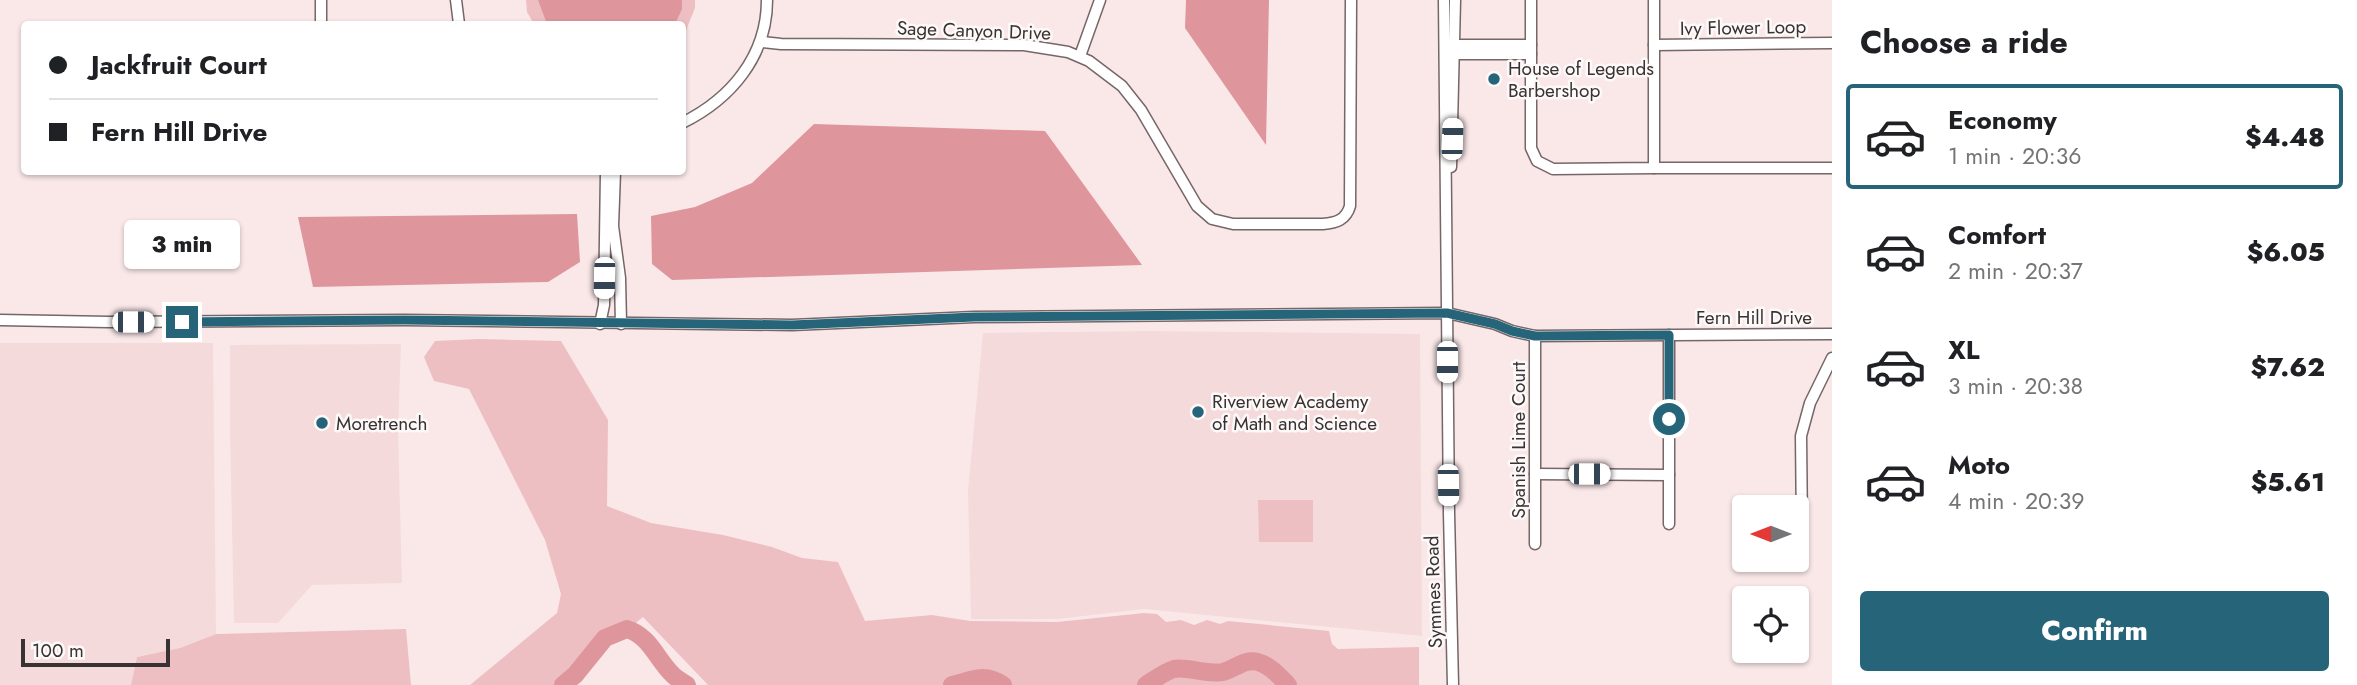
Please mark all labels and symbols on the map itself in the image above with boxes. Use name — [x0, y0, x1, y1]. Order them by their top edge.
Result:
street label: Ivy Flower Loop — [1680, 13, 1807, 42]
street label: Sage Canyon Drive — [896, 14, 1052, 47]
place label: House of Legends Barbershop — [1508, 55, 1654, 104]
marker: House of Legends Barbershop — [1486, 71, 1502, 87]
car — [1441, 118, 1464, 160]
callout: 3 min — [124, 220, 240, 270]
car — [594, 257, 615, 299]
street label: Fern Hill Drive — [1696, 304, 1812, 331]
route end — [166, 306, 198, 338]
car — [113, 312, 155, 333]
car — [1437, 341, 1458, 383]
street label: Spanish Lime Court — [1505, 361, 1532, 518]
place label: Riverview Academy of Math and Science — [1212, 388, 1377, 437]
route start — [1653, 403, 1685, 435]
marker: Riverview Academy of Math and Science — [1190, 404, 1206, 420]
place label: Moretrench — [336, 410, 427, 437]
marker: Moretrench — [314, 415, 330, 431]
car — [1438, 464, 1459, 506]
car — [1569, 464, 1611, 485]
north arrow — [1732, 495, 1810, 572]
street label: Symmes Road — [1418, 535, 1449, 649]
scale bar — [21, 636, 170, 668]

